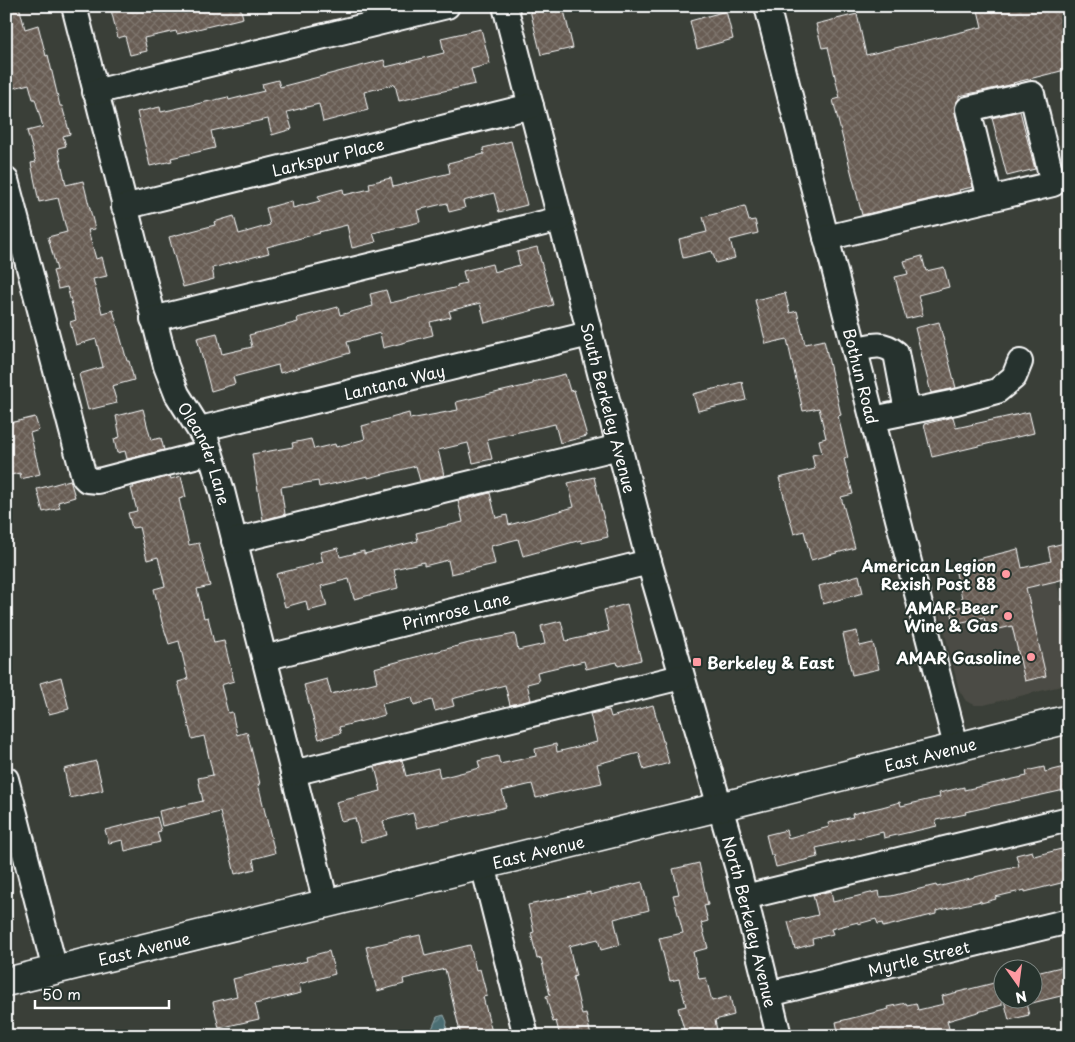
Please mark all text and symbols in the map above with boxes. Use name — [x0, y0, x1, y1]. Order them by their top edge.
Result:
street label: Larkspur Place — [269, 131, 386, 182]
street label: South Berkeley Avenue — [575, 320, 643, 496]
street label: Bothun Road — [838, 326, 885, 427]
street label: Lantana Way — [341, 358, 447, 405]
street label: Oleander Lane — [173, 397, 237, 508]
place label: American Legion Rexish Post 88 — [860, 553, 996, 595]
marker: American Legion Rexish Post 88 — [1000, 568, 1012, 580]
street label: Primrose Lane — [399, 585, 513, 635]
place label: AMAR Beer Wine & Gas — [904, 595, 999, 637]
marker: AMAR Beer Wine & Gas — [1002, 610, 1014, 622]
place label: AMAR Gasoline — [895, 645, 1021, 669]
place label: Berkeley & East — [707, 650, 835, 674]
marker: AMAR Gasoline — [1025, 651, 1037, 663]
marker: Berkeley & East — [691, 656, 703, 668]
street label: East Avenue — [882, 731, 979, 777]
street label: East Avenue — [490, 828, 587, 874]
street label: North Berkeley Avenue — [717, 833, 784, 1010]
street label: East Avenue — [95, 925, 193, 971]
street label: Myrtle Street — [865, 934, 972, 982]
north arrow — [992, 960, 1042, 1010]
scale bar — [35, 977, 169, 1009]
text: 50 m — [42, 982, 81, 1005]
text: N — [1013, 986, 1029, 1009]

